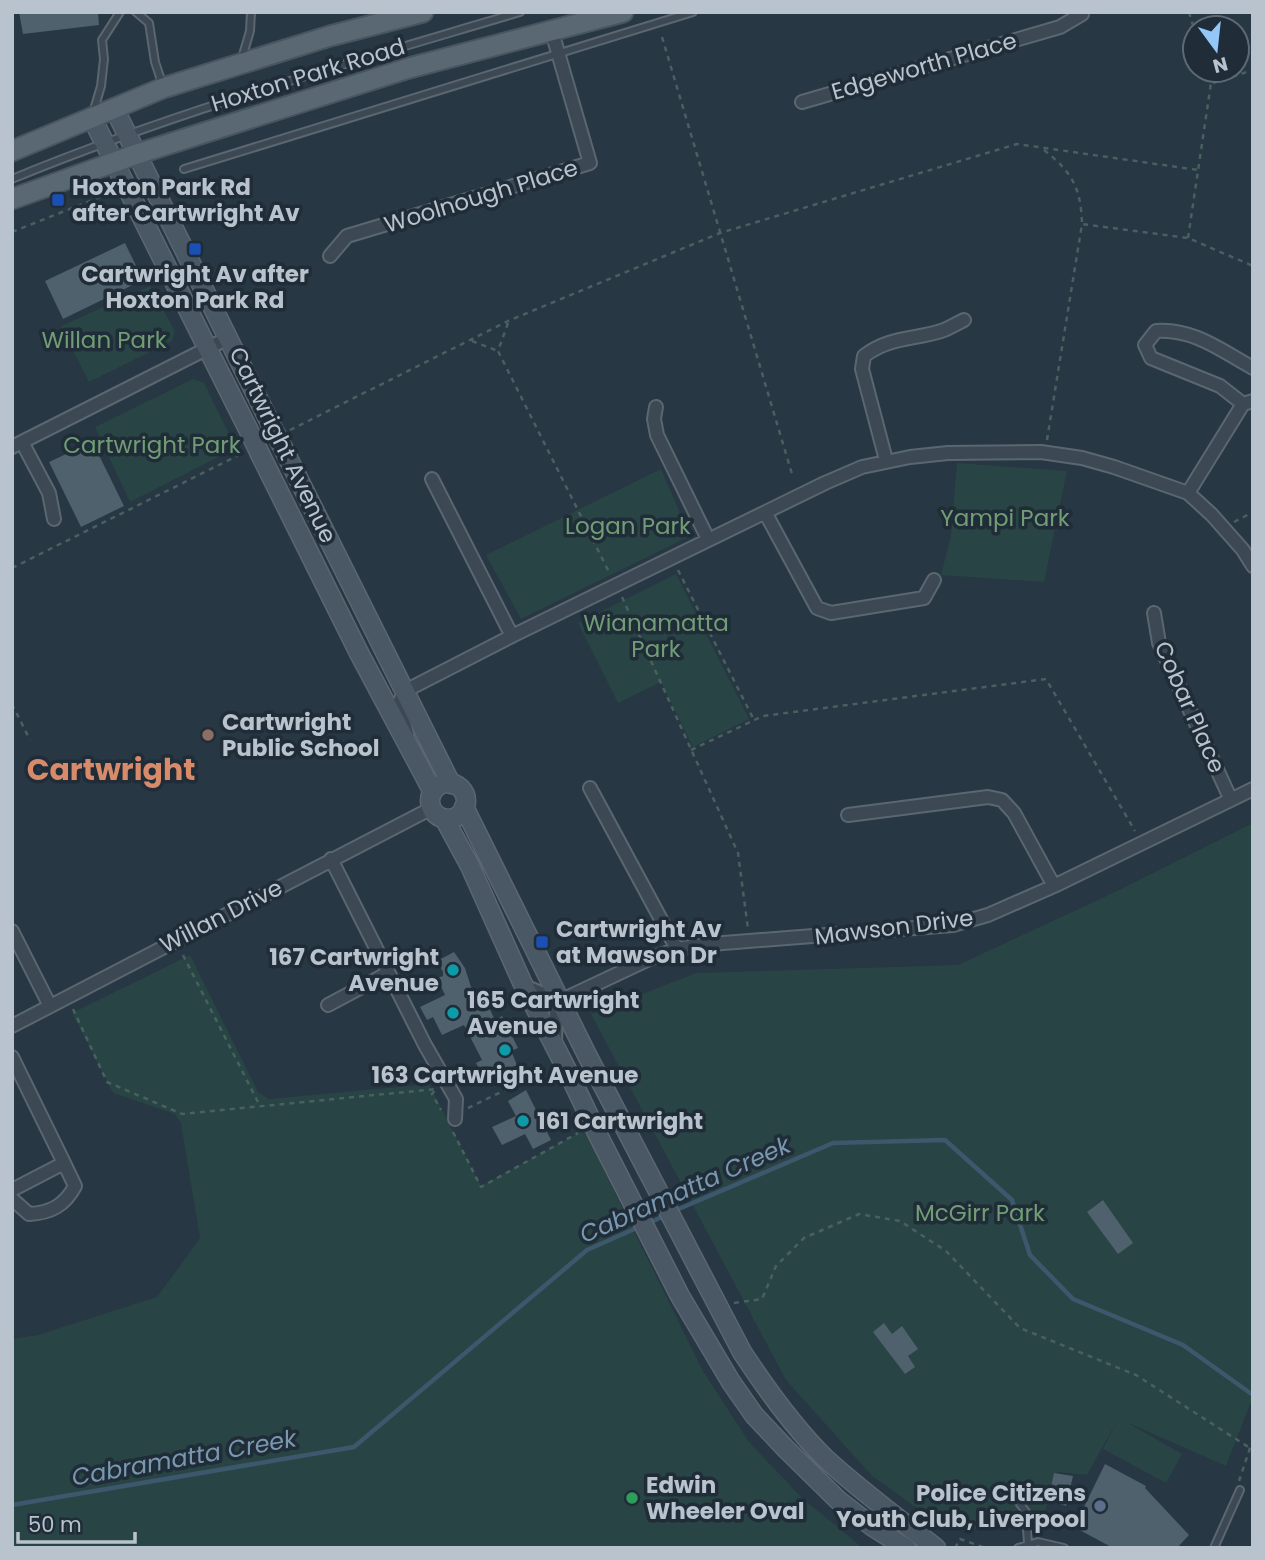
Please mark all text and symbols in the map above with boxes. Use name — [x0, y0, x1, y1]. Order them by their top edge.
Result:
north arrow — [1181, 14, 1251, 84]
street label: Edgeworth Place — [828, 24, 1020, 108]
street label: Hoxton Park Road — [207, 30, 409, 120]
text: N — [1210, 50, 1231, 80]
street label: Woolnough Place — [380, 151, 582, 241]
place label: Hoxton Park Rd after Cartwright Av — [72, 171, 300, 229]
marker: Hoxton Park Rd after Cartwright Av — [50, 192, 66, 208]
marker: Cartwright Av after Hoxton Park Rd — [187, 241, 203, 257]
place label: Cartwright Av after Hoxton Park Rd — [81, 258, 309, 316]
park label: Willan Park — [41, 324, 167, 356]
street label: Cartwright Avenue — [222, 342, 344, 548]
park label: Cartwright Park — [63, 429, 241, 461]
park label: Yampi Park — [940, 502, 1070, 534]
park label: Logan Park — [565, 510, 691, 542]
park label: Wianamatta Park — [583, 607, 729, 665]
street label: Cobar Place — [1147, 636, 1233, 778]
place label: Cartwright Public School — [222, 706, 379, 764]
marker: Cartwright Public School — [200, 727, 216, 743]
district label: Cartwright — [27, 748, 195, 791]
street label: Willan Drive — [154, 871, 288, 961]
street label: Mawson Drive — [813, 901, 975, 953]
place label: Cartwright Av at Mawson Dr — [556, 913, 722, 971]
marker: Cartwright Av at Mawson Dr — [534, 934, 550, 950]
place label: 167 Cartwright Avenue — [269, 941, 439, 999]
marker: 167 Cartwright Avenue — [445, 962, 461, 978]
place label: 165 Cartwright Avenue — [467, 984, 639, 1042]
marker: 165 Cartwright Avenue — [445, 1005, 461, 1021]
marker: 163 Cartwright Avenue — [497, 1042, 513, 1058]
place label: 163 Cartwright Avenue — [372, 1059, 638, 1091]
place label: 161 Cartwright — [537, 1105, 703, 1137]
marker: 161 Cartwright — [515, 1113, 531, 1129]
water label: Cabramatta Creek — [574, 1128, 797, 1251]
park label: McGirr Park — [915, 1197, 1045, 1229]
water label: Cabramatta Creek — [69, 1421, 300, 1494]
place label: Edwin Wheeler Oval — [646, 1469, 805, 1527]
place label: Police Citizens Youth Club, Liverpool — [836, 1477, 1086, 1535]
marker: Edwin Wheeler Oval — [624, 1490, 640, 1506]
marker: Police Citizens Youth Club, Liverpool — [1092, 1498, 1108, 1514]
scale bar — [18, 1500, 135, 1544]
text: 50 m — [28, 1510, 82, 1539]

